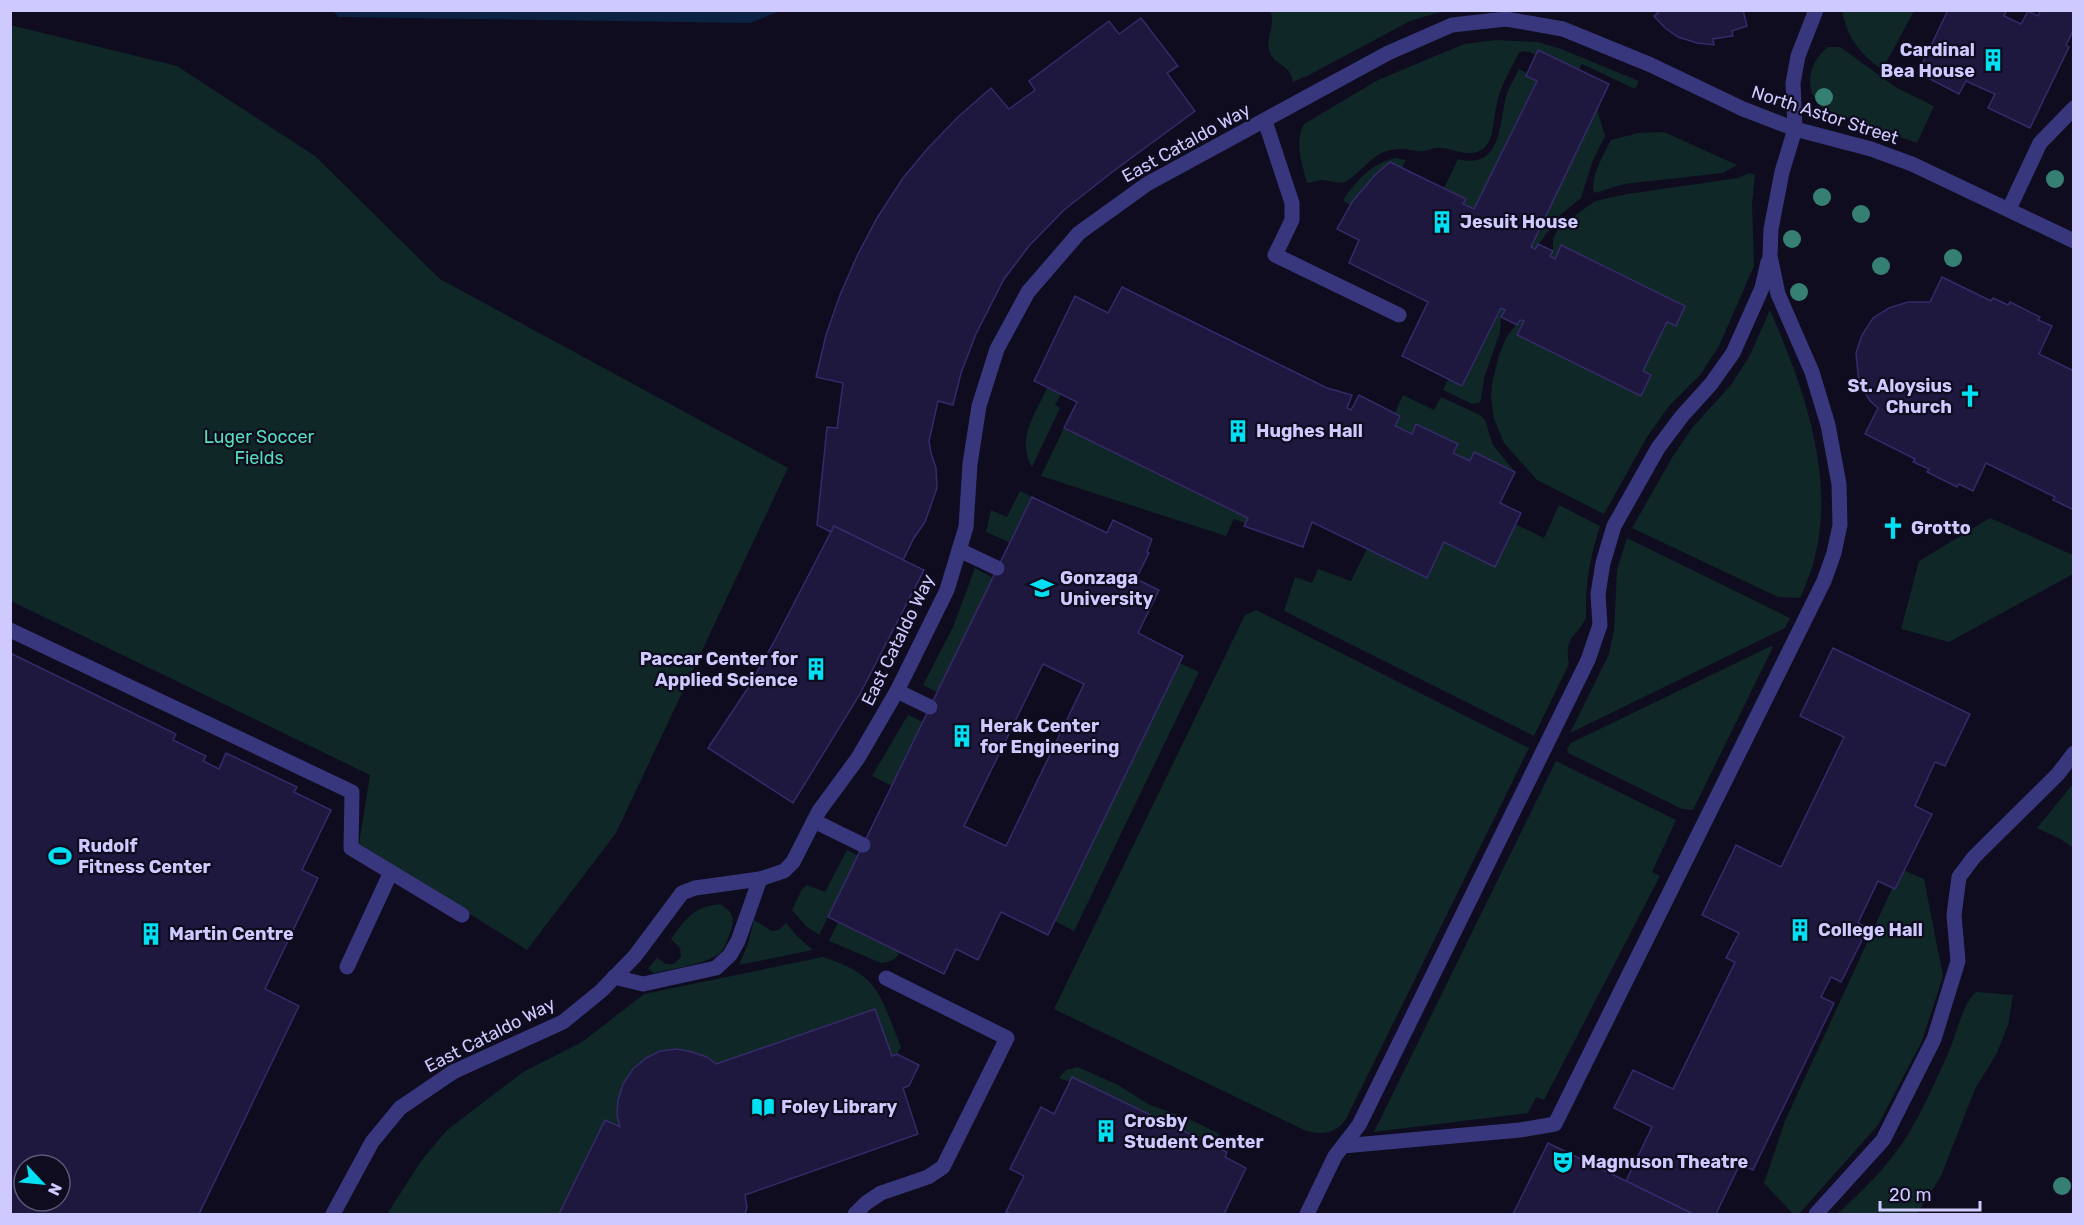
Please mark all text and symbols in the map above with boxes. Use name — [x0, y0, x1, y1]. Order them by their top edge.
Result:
place label: Cardinal Bea House — [1881, 39, 1975, 82]
building icon: Cardinal Bea House — [1980, 47, 2006, 73]
street label: North Astor Street — [1749, 81, 1901, 149]
street label: East Cataldo Way — [1118, 99, 1254, 187]
building icon: Jesuit House — [1429, 209, 1455, 235]
place label: Jesuit House — [1460, 211, 1579, 233]
place label: St. Aloysius Church — [1848, 375, 1952, 418]
church icon: St. Aloysius Church — [1957, 383, 1983, 409]
building icon: Hughes Hall — [1225, 418, 1251, 444]
place label: Hughes Hall — [1256, 420, 1363, 442]
park label: Luger Soccer Fields — [204, 426, 314, 469]
church icon: Grotto — [1880, 515, 1906, 541]
place label: Grotto — [1911, 517, 1971, 539]
place label: Gonzaga University — [1060, 567, 1153, 610]
street label: East Cataldo Way — [857, 571, 939, 709]
school or university icon: Gonzaga University — [1029, 575, 1055, 601]
place label: Paccar Center for Applied Science — [640, 648, 798, 691]
building icon: Paccar Center for Applied Science — [803, 656, 829, 682]
place label: Herak Center for Engineering — [980, 715, 1119, 758]
building icon: Herak Center for Engineering — [949, 723, 975, 749]
place label: Rudolf Fitness Center — [78, 835, 211, 878]
sports icon: Rudolf Fitness Center — [47, 843, 73, 869]
building icon: College Hall — [1787, 917, 1813, 943]
place label: College Hall — [1818, 919, 1923, 941]
building icon: Martin Centre — [138, 921, 164, 947]
place label: Martin Centre — [169, 923, 294, 945]
street label: East Cataldo Way — [421, 993, 559, 1077]
library icon: Foley Library — [750, 1094, 776, 1120]
place label: Foley Library — [781, 1096, 898, 1118]
place label: Crosby Student Center — [1124, 1110, 1264, 1153]
building icon: Crosby Student Center — [1093, 1118, 1119, 1144]
theatre icon: Magnuson Theatre — [1550, 1149, 1576, 1175]
place label: Magnuson Theatre — [1581, 1151, 1748, 1173]
north arrow — [12, 1153, 72, 1213]
scale bar — [1880, 1174, 1980, 1212]
text: N — [44, 1180, 66, 1199]
text: 20 m — [1889, 1184, 1931, 1206]

